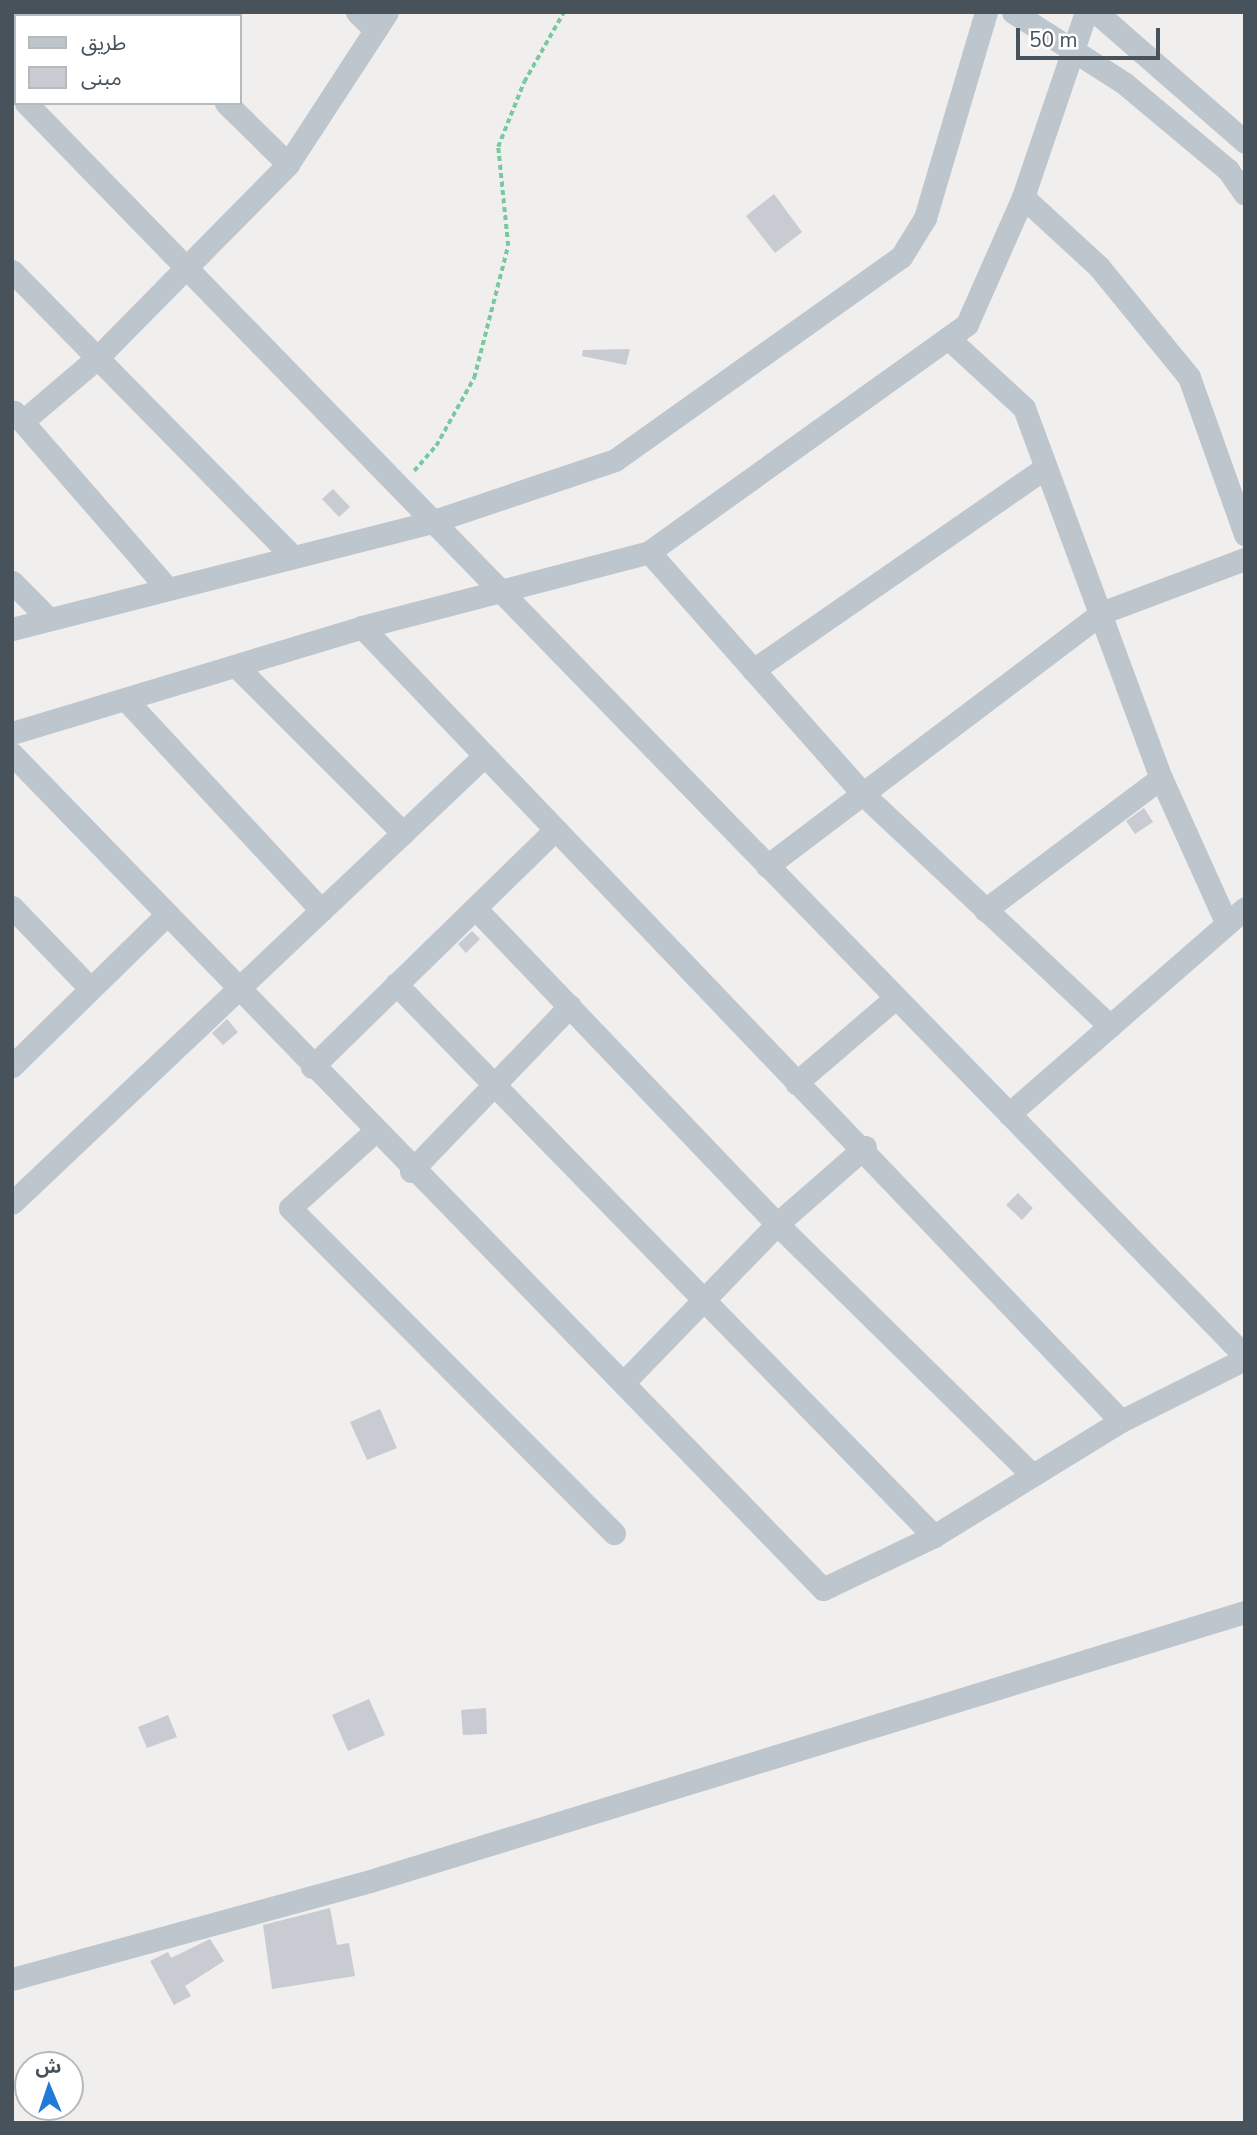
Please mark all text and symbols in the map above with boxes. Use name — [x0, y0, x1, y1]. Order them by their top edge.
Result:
legend — [14, 14, 242, 105]
scale bar — [1019, 14, 1162, 58]
text: 50 m — [1029, 26, 1078, 54]
text: طريق — [81, 29, 126, 57]
text: مبنى — [81, 64, 122, 92]
north arrow — [14, 2051, 84, 2121]
text: ش — [35, 2054, 62, 2080]

